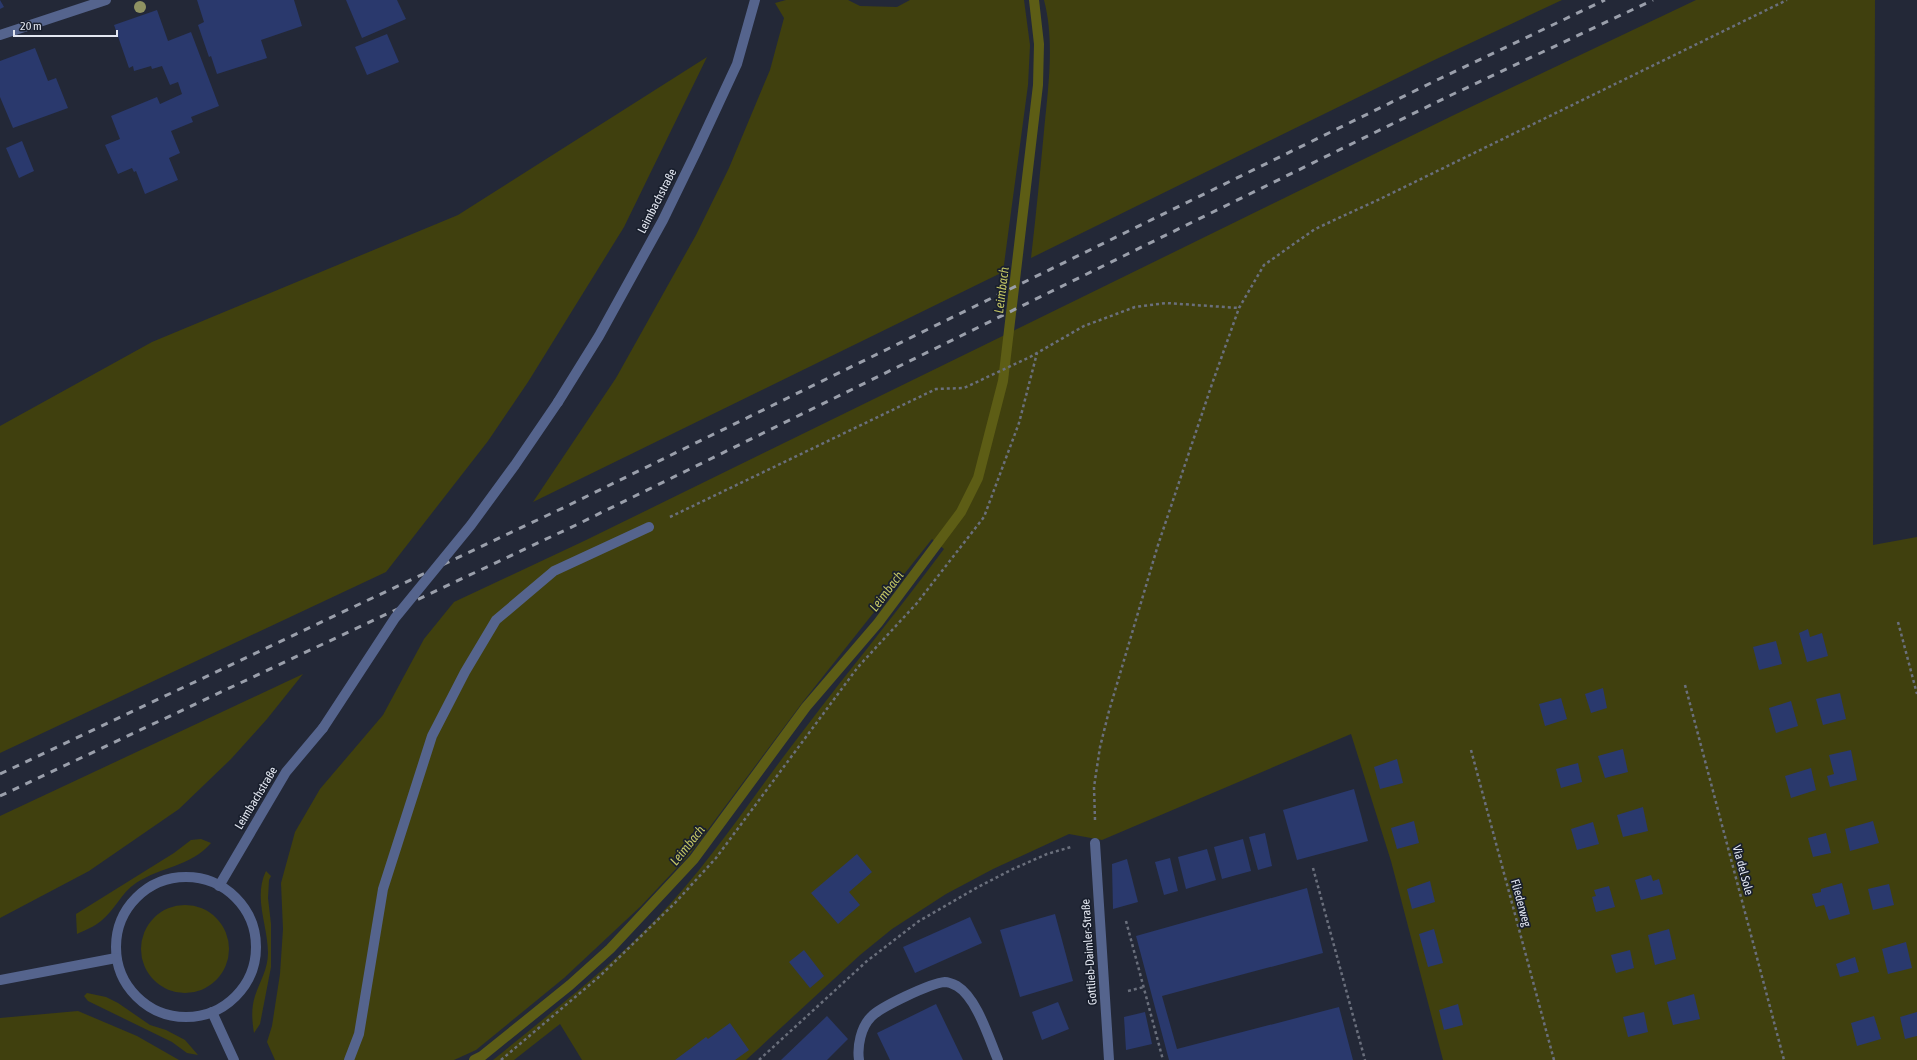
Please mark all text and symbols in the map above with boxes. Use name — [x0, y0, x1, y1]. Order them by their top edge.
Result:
scale bar — [14, 12, 117, 38]
text: 20 m — [20, 19, 42, 33]
street label: Leimbachstraße — [635, 166, 679, 236]
water label: Leimbach — [991, 265, 1012, 314]
water label: Leimbach — [866, 568, 907, 614]
street label: Leimbachstraße — [232, 764, 280, 832]
water label: Leimbach — [667, 822, 708, 868]
street label: Via del Sole — [1730, 844, 1756, 896]
street label: Fliederweg — [1508, 878, 1534, 929]
street label: Gottlieb-Daimler-Straße — [1078, 899, 1100, 1005]

